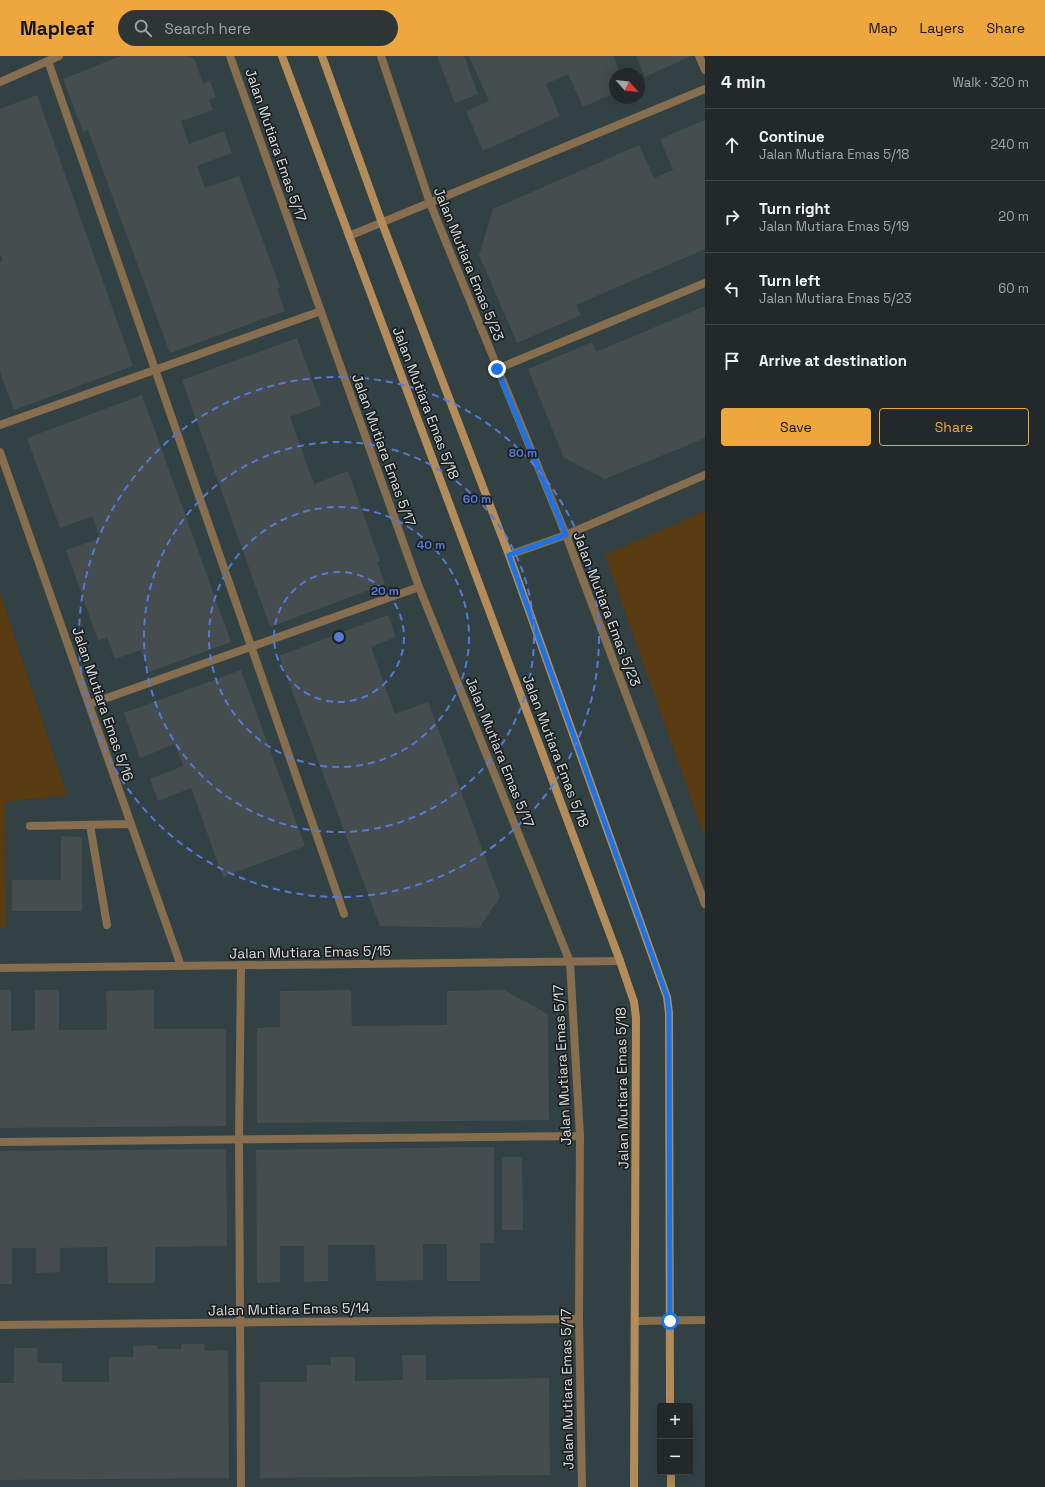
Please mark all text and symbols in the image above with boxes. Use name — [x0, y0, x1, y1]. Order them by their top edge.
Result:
search box — [118, 10, 398, 46]
text: Mapleaf — [20, 16, 94, 41]
icon: search — [132, 17, 154, 39]
text: Search here — [164, 19, 251, 38]
text: Map — [868, 19, 898, 37]
text: Layers — [920, 19, 964, 37]
text: Share — [986, 19, 1025, 37]
street label: Jalan Mutiara Emas 5/17 — [241, 66, 311, 224]
north arrow — [609, 68, 645, 104]
text: 4 min — [721, 71, 766, 93]
text: Walk · 320 m — [952, 74, 1029, 91]
text: Continue — [759, 127, 825, 146]
icon: ahead — [721, 134, 743, 156]
text: 240 m — [991, 136, 1029, 153]
text: Jalan Mutiara Emas 5/18 — [759, 146, 909, 163]
street label: Jalan Mutiara Emas 5/23 — [430, 184, 508, 344]
text: Turn right — [759, 199, 830, 218]
icon: right — [721, 206, 743, 228]
text: 20 m — [998, 208, 1029, 225]
text: Jalan Mutiara Emas 5/19 — [759, 218, 909, 235]
text: Turn left — [759, 271, 821, 290]
icon: left — [721, 278, 743, 300]
text: 60 m — [998, 280, 1029, 297]
text: Jalan Mutiara Emas 5/23 — [759, 290, 912, 307]
street label: Jalan Mutiara Emas 5/18 — [389, 324, 464, 482]
icon: arrive — [721, 350, 743, 372]
text: Arrive at destination — [759, 351, 907, 370]
route end — [488, 360, 506, 378]
street label: Jalan Mutiara Emas 5/17 — [348, 371, 420, 529]
button: Save — [721, 408, 871, 446]
button: Share — [879, 408, 1029, 446]
text: 80 m — [509, 445, 537, 461]
text: 60 m — [463, 491, 491, 507]
street label: Jalan Mutiara Emas 5/23 — [569, 529, 645, 689]
text: 40 m — [417, 537, 445, 553]
text: 20 m — [371, 583, 399, 599]
street label: Jalan Mutiara Emas 5/16 — [68, 625, 138, 783]
centre of rings — [332, 630, 346, 644]
street label: Jalan Mutiara Emas 5/18 — [519, 672, 594, 830]
street label: Jalan Mutiara Emas 5/17 — [461, 674, 539, 830]
street label: Jalan Mutiara Emas 5/15 — [229, 942, 391, 962]
street label: Jalan Mutiara Emas 5/17 — [549, 984, 575, 1146]
street label: Jalan Mutiara Emas 5/18 — [612, 1007, 632, 1169]
street label: Jalan Mutiara Emas 5/14 — [208, 1299, 370, 1319]
street label: Jalan Mutiara Emas 5/17 — [557, 1308, 577, 1470]
route start — [661, 1312, 679, 1330]
map controls — [657, 1403, 693, 1475]
button: + — [657, 1403, 693, 1439]
button: − — [657, 1439, 693, 1475]

